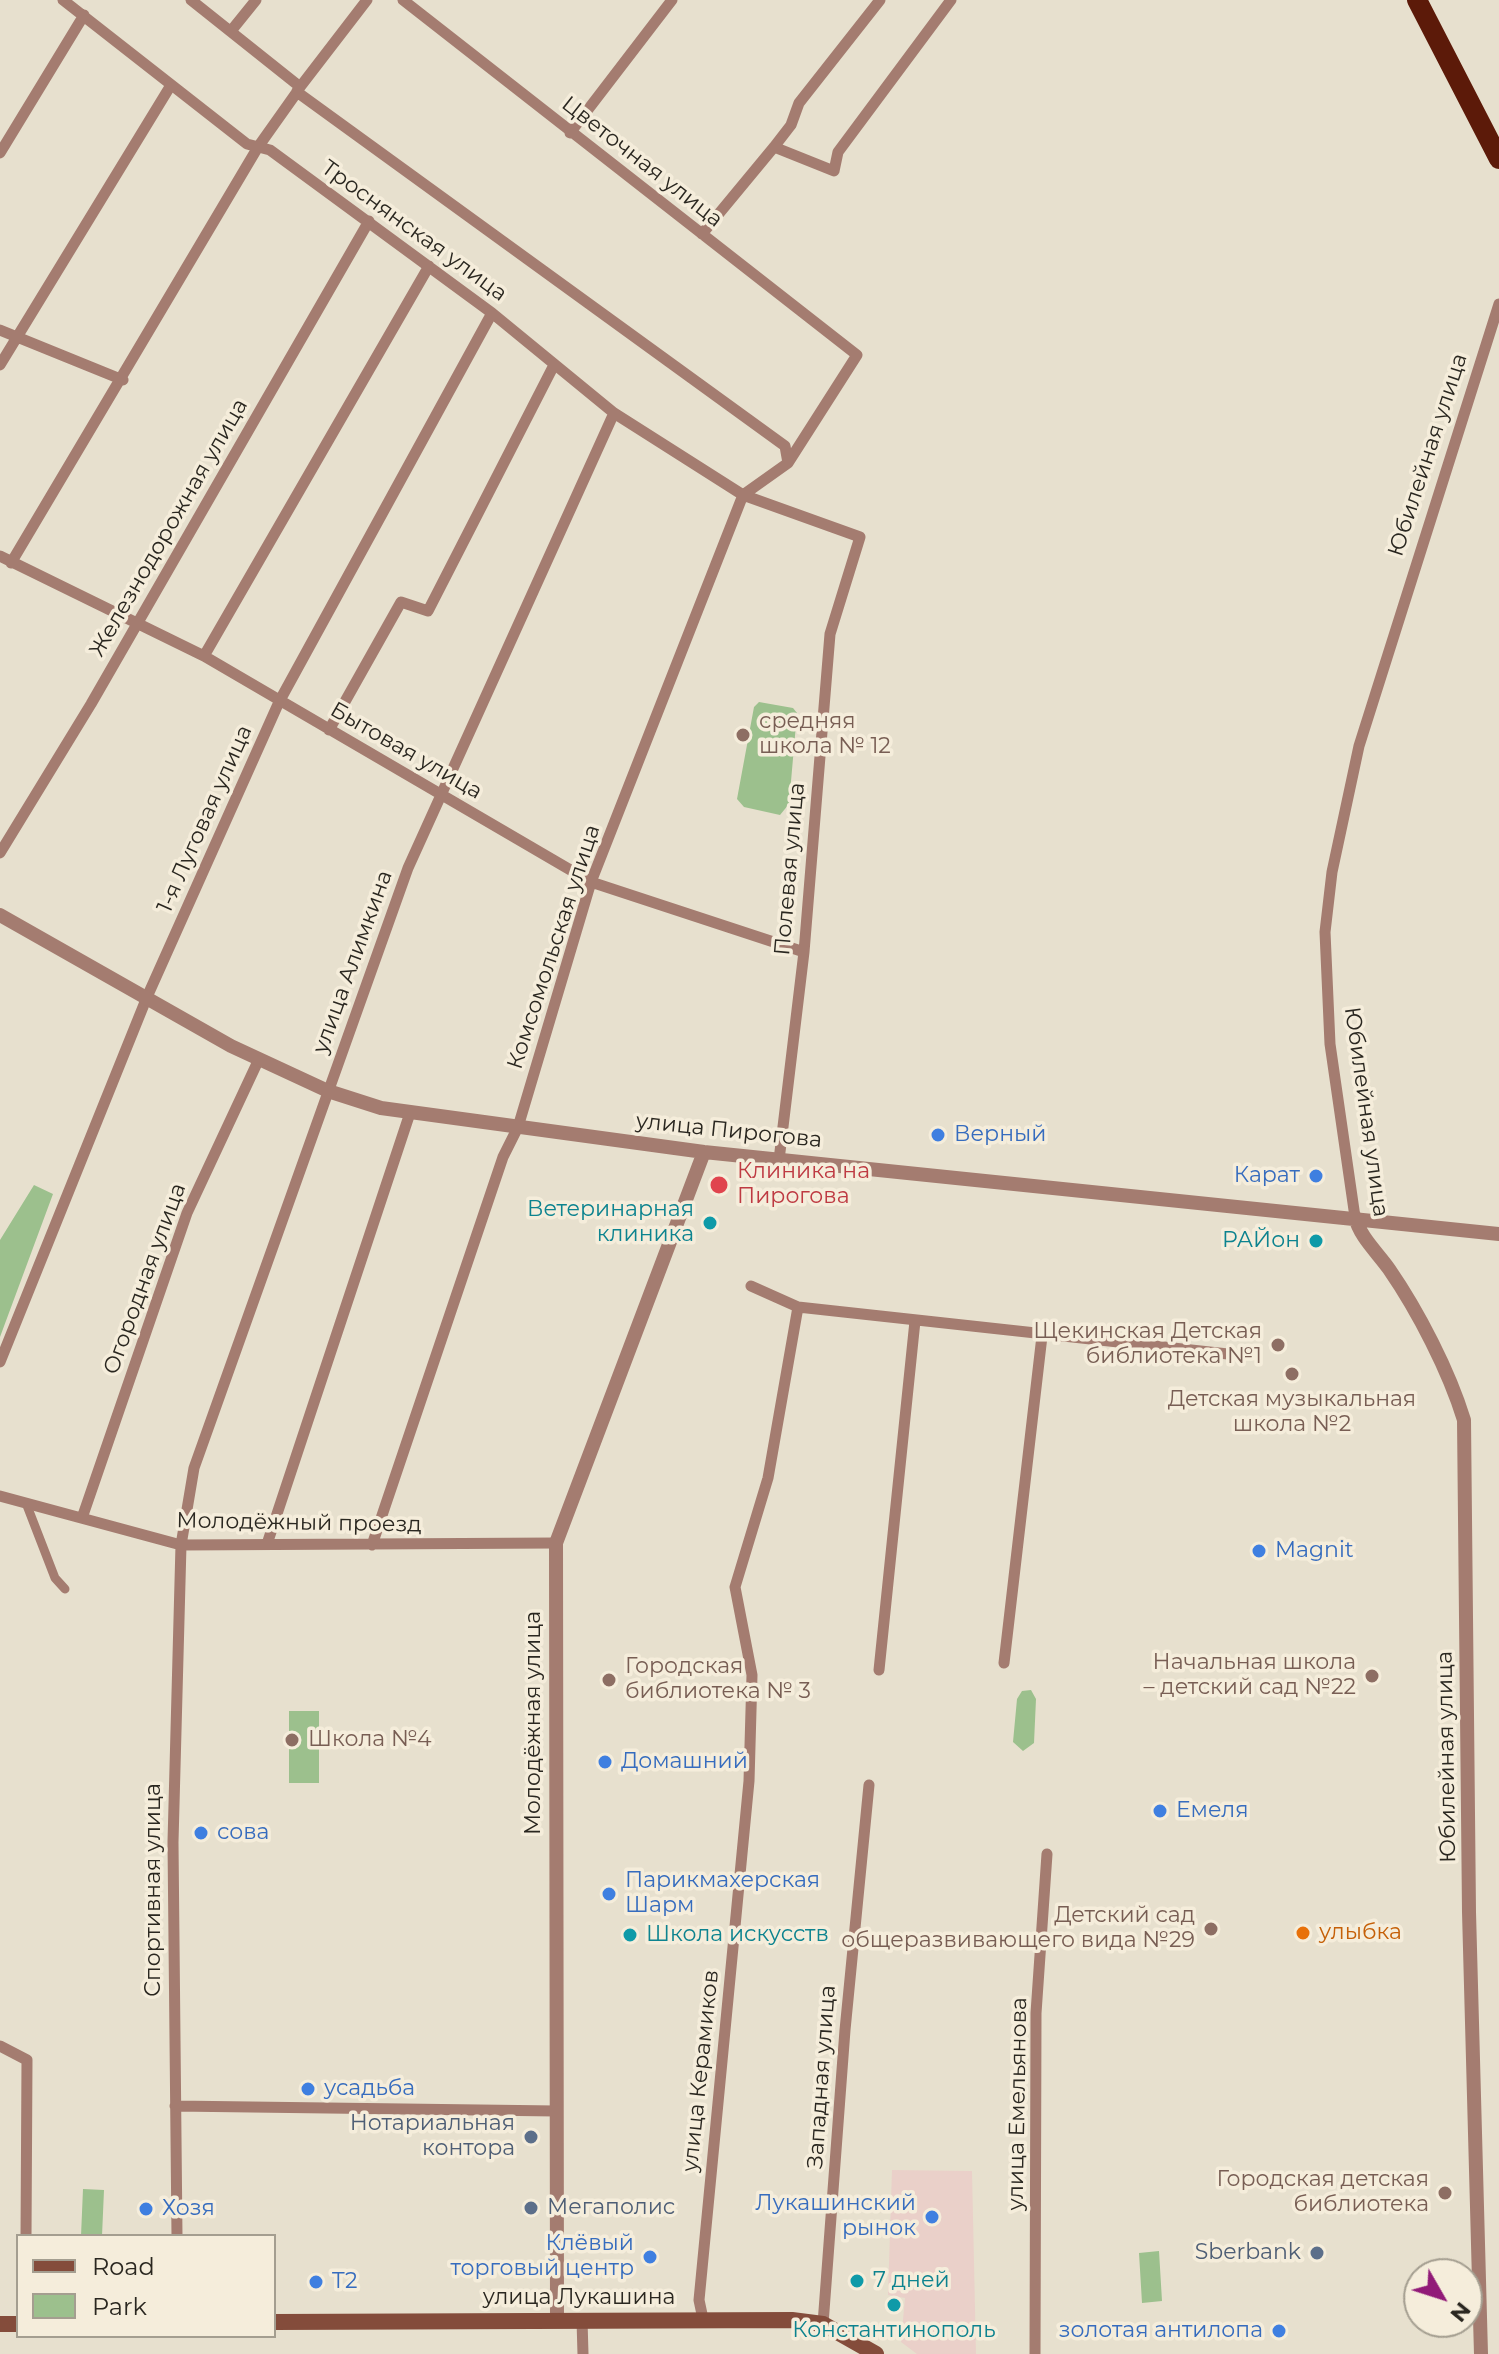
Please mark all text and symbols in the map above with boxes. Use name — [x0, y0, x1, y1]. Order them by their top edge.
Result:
street label: Цветочная улица — [556, 91, 728, 233]
street label: Троснянская улица — [316, 155, 512, 307]
street label: Юбилейная улица — [1383, 350, 1473, 560]
street label: Железнодорожная улица — [84, 394, 254, 662]
street label: Бытовая улица — [325, 697, 487, 805]
place label: средняя школа № 12 — [759, 709, 891, 760]
street label: 1-я Луговая улица — [152, 721, 258, 917]
marker: средняя школа № 12 — [734, 726, 752, 744]
street label: Полевая улица — [769, 781, 811, 957]
street label: Комсомольская улица — [502, 821, 606, 1073]
street label: улица Алимкина — [308, 867, 398, 1057]
street label: Юбилейная улица — [1338, 1005, 1394, 1219]
street label: улица Пирогова — [635, 1108, 823, 1154]
place label: Верный — [954, 1122, 1046, 1148]
marker: Верный — [929, 1126, 947, 1144]
place label: Клиника на Пирогова — [737, 1159, 870, 1210]
place label: Карат — [1234, 1163, 1300, 1189]
marker: Карат — [1307, 1167, 1325, 1185]
marker: Клиника на Пирогова — [708, 1174, 730, 1196]
street label: Огородная улица — [98, 1180, 192, 1378]
place label: Ветеринарная клиника — [527, 1197, 694, 1248]
marker: Ветеринарная клиника — [701, 1214, 719, 1232]
place label: РАЙон — [1222, 1228, 1300, 1254]
marker: РАЙон — [1307, 1232, 1325, 1250]
place label: Щекинская Детская библиотека №1 — [1033, 1319, 1262, 1370]
marker: Щекинская Детская библиотека №1 — [1269, 1336, 1287, 1354]
marker: Детская музыкальная школа №2 — [1283, 1365, 1301, 1383]
place label: Детская музыкальная школа №2 — [1168, 1387, 1416, 1438]
street label: Молодёжный проезд — [176, 1508, 422, 1538]
place label: Magnit — [1275, 1538, 1354, 1564]
marker: Magnit — [1250, 1542, 1268, 1560]
street label: Молодёжная улица — [521, 1611, 547, 1835]
place label: Начальная школа – детский сад №22 — [1144, 1650, 1356, 1702]
street label: Юбилейная улица — [1432, 1651, 1462, 1863]
place label: Городская библиотека № 3 — [625, 1654, 811, 1706]
marker: Начальная школа – детский сад №22 — [1363, 1667, 1381, 1685]
marker: Городская библиотека № 3 — [600, 1671, 618, 1689]
place label: Школа №4 — [308, 1727, 432, 1753]
marker: Школа №4 — [283, 1731, 301, 1749]
place label: Домашний — [621, 1749, 748, 1775]
marker: Домашний — [596, 1753, 614, 1771]
street label: Спортивная улица — [141, 1783, 167, 1997]
place label: Емеля — [1176, 1798, 1248, 1824]
marker: Емеля — [1151, 1802, 1169, 1820]
place label: сова — [217, 1820, 269, 1846]
marker: сова — [192, 1824, 210, 1842]
place label: Парикмахерская Шарм — [625, 1868, 820, 1920]
marker: Парикмахерская Шарм — [600, 1885, 618, 1903]
place label: Детский сад общеразвивающего вида №29 — [841, 1903, 1195, 1954]
marker: Детский сад общеразвивающего вида №29 — [1202, 1920, 1220, 1938]
place label: улыбка — [1319, 1920, 1402, 1946]
place label: Школа искусств — [646, 1922, 829, 1948]
marker: улыбка — [1294, 1924, 1312, 1942]
marker: Школа искусств — [621, 1926, 639, 1944]
street label: улица Керамиков — [677, 1969, 725, 2173]
street label: Западная улица — [802, 1984, 842, 2170]
street label: улица Емельянова — [1003, 1997, 1033, 2211]
place label: усадьба — [324, 2076, 415, 2102]
marker: усадьба — [299, 2080, 317, 2098]
place label: Нотариальная контора — [350, 2111, 515, 2162]
marker: Нотариальная контора — [522, 2128, 540, 2146]
place label: Городская детская библиотека — [1216, 2167, 1429, 2218]
marker: Городская детская библиотека — [1436, 2184, 1454, 2202]
place label: Лукашинский рынок — [755, 2191, 916, 2242]
place label: Мегаполис — [547, 2195, 675, 2221]
place label: Хозя — [162, 2196, 215, 2222]
marker: Мегаполис — [522, 2199, 540, 2217]
marker: Хозя — [137, 2200, 155, 2218]
marker: Лукашинский рынок — [923, 2208, 941, 2226]
place label: Клёвый торговый центр — [451, 2231, 634, 2282]
legend — [16, 2234, 276, 2338]
place label: Sberbank — [1195, 2240, 1301, 2266]
marker: Sberbank — [1308, 2244, 1326, 2262]
marker: Клёвый торговый центр — [641, 2248, 659, 2266]
text: Road — [92, 2252, 155, 2281]
north arrow — [1403, 2258, 1483, 2338]
place label: 7 дней — [873, 2268, 950, 2294]
place label: T2 — [332, 2269, 357, 2295]
marker: 7 дней — [848, 2272, 866, 2290]
marker: T2 — [307, 2273, 325, 2291]
street label: улица Лукашина — [483, 2285, 675, 2311]
text: Park — [92, 2292, 147, 2321]
marker: Константинополь — [885, 2296, 903, 2314]
text: N — [1444, 2297, 1477, 2328]
place label: Константинополь — [792, 2318, 996, 2344]
place label: золотая антилопа — [1059, 2318, 1263, 2344]
marker: золотая антилопа — [1270, 2322, 1288, 2340]

